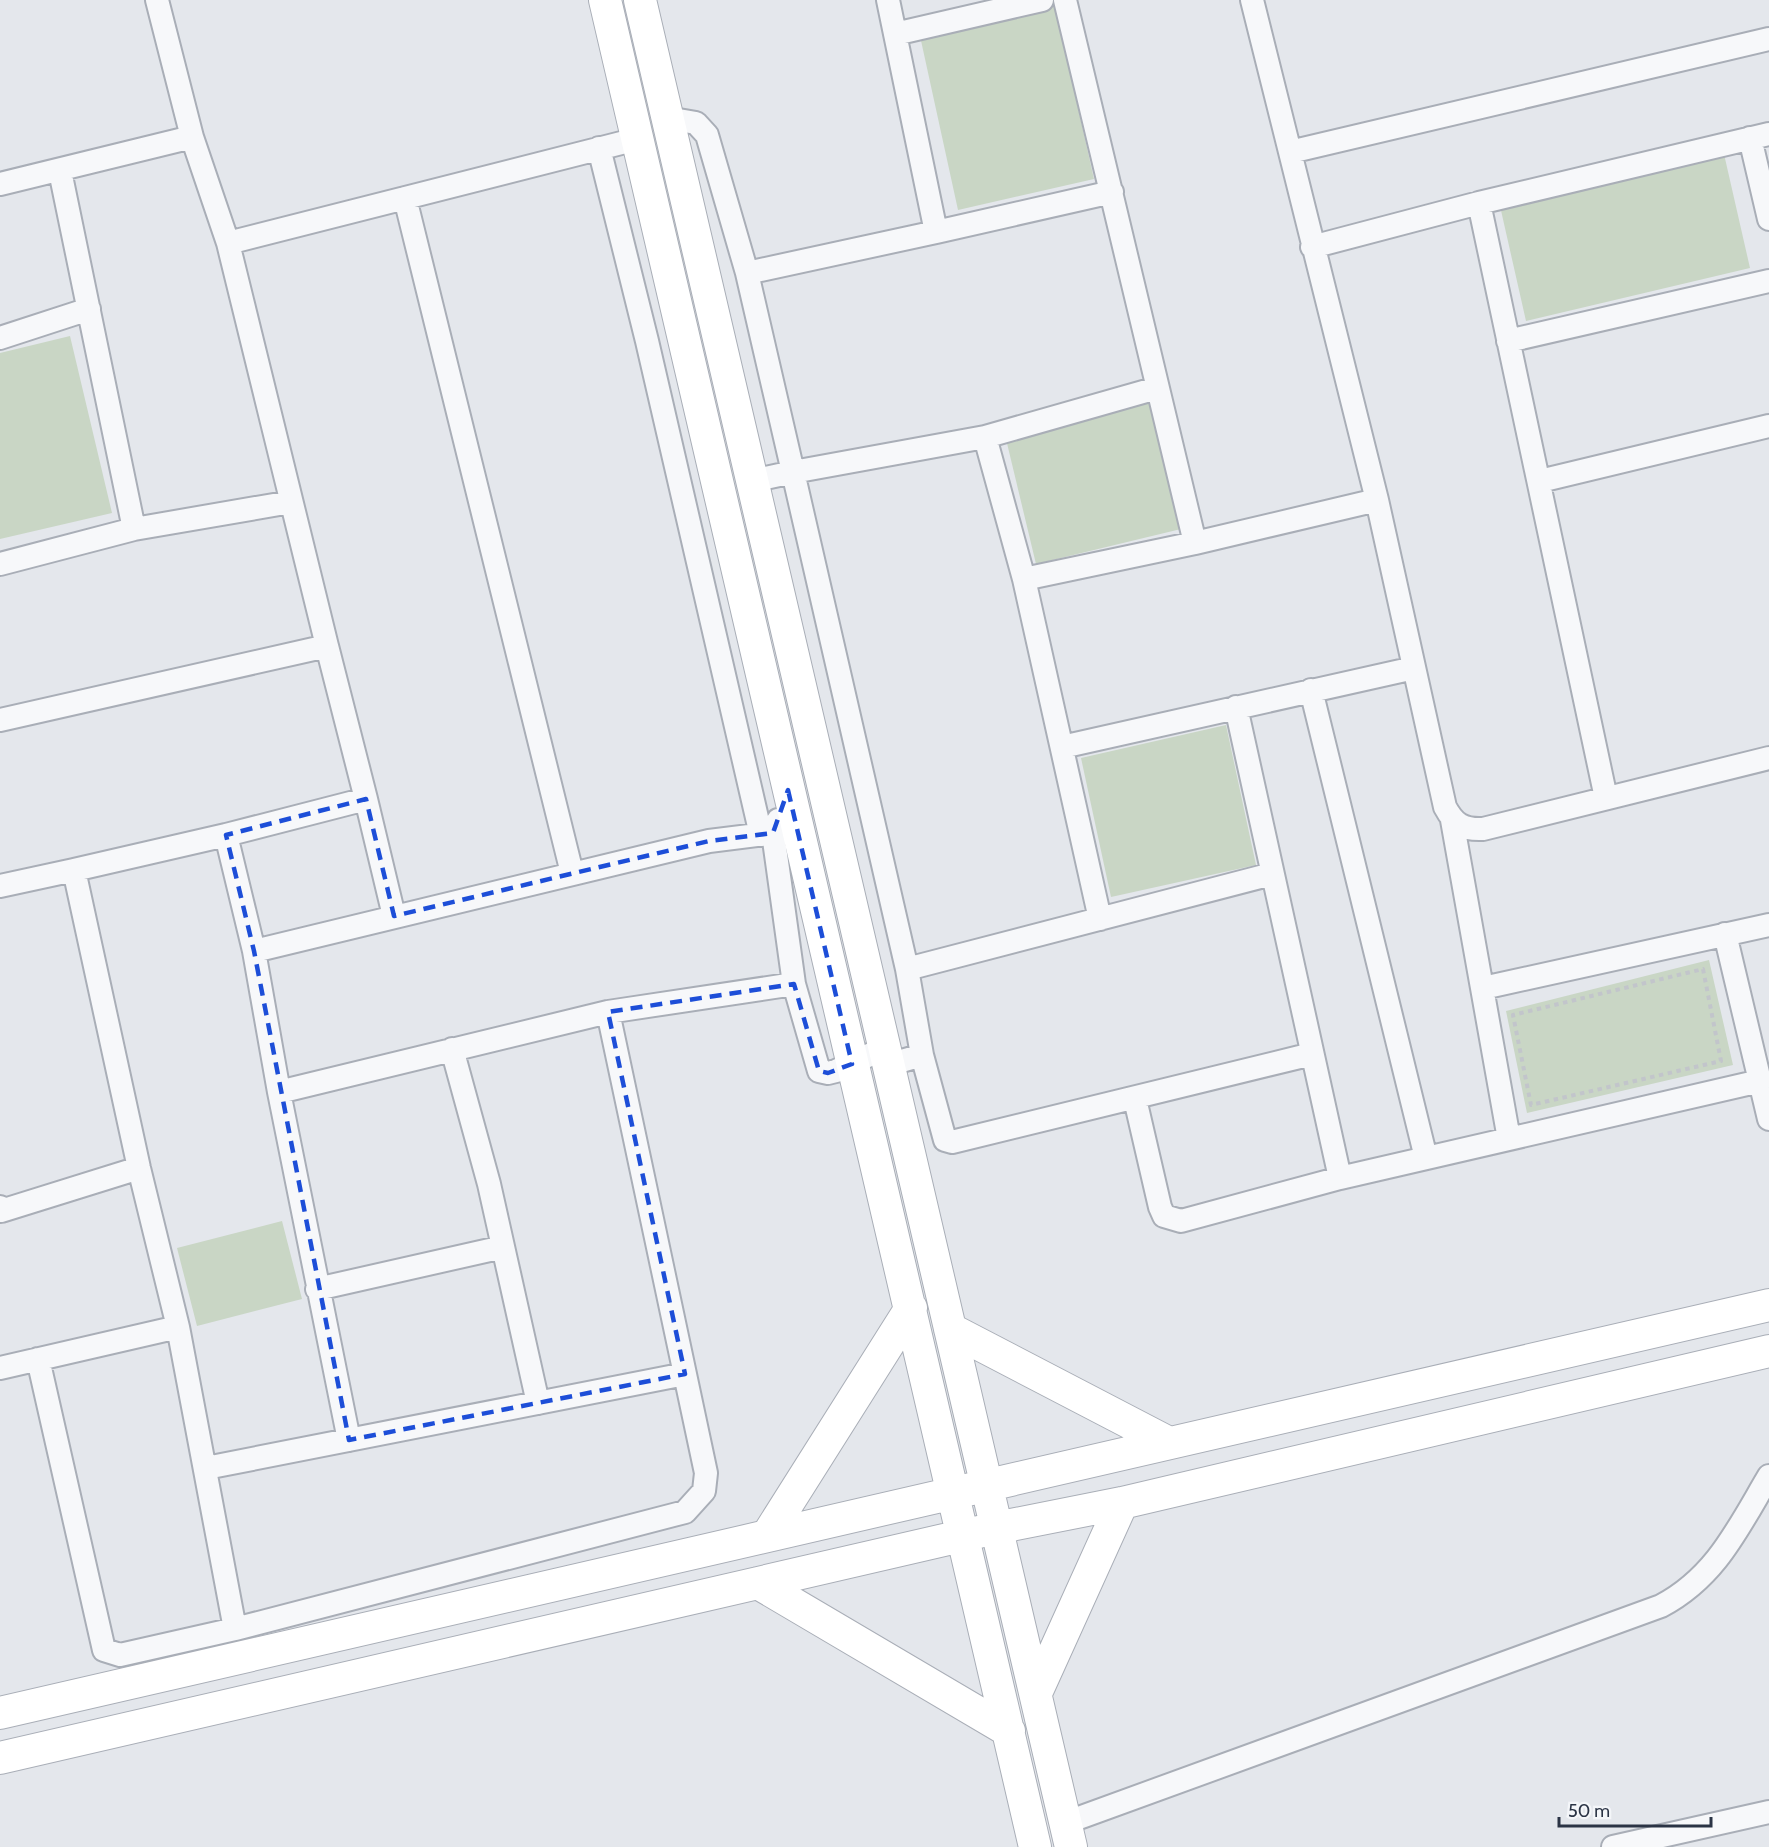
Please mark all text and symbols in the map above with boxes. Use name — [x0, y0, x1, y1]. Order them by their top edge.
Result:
scale bar — [1559, 1790, 1710, 1828]
text: 50 m — [1568, 1800, 1610, 1822]

